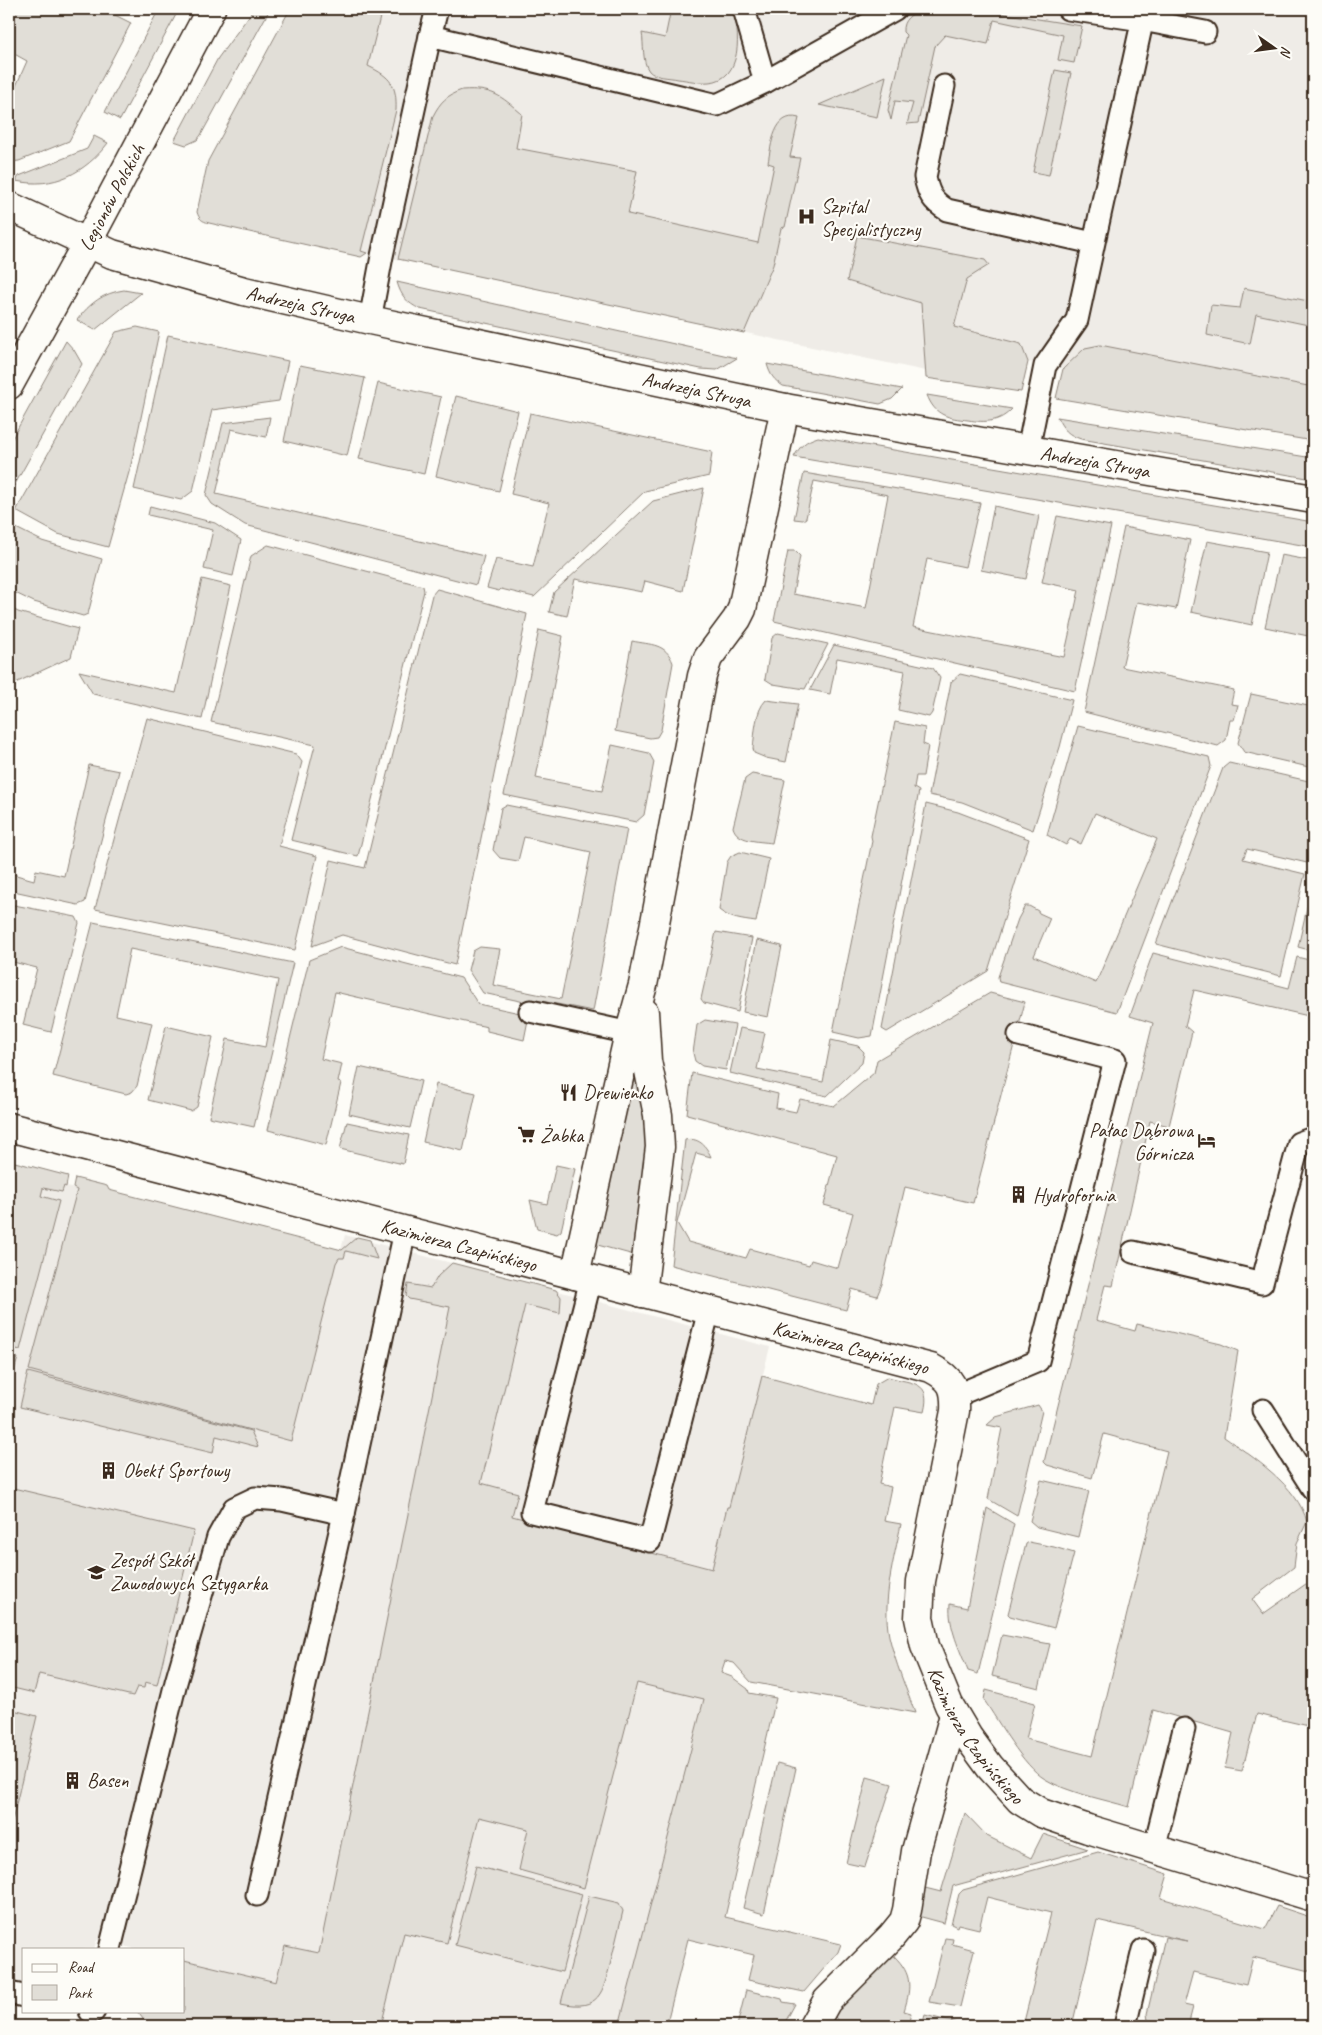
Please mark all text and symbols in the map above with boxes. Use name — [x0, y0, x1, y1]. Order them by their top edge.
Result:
north arrow — [1250, 22, 1300, 72]
text: N — [1276, 45, 1295, 60]
street label: Legionów Polskich — [73, 139, 151, 255]
place label: Szpital Specjalistyczny — [821, 194, 922, 242]
hospital icon: Szpital Specjalistyczny — [797, 207, 817, 227]
street label: Andrzeja Struga — [244, 280, 359, 329]
street label: Andrzeja Struga — [640, 366, 754, 414]
street label: Andrzeja Struga — [1039, 440, 1153, 484]
place label: Drewienko — [583, 1080, 654, 1105]
restaurant icon: Drewienko — [559, 1082, 579, 1102]
place label: Pałac Dąbrowa Górnicza — [1089, 1118, 1195, 1166]
place label: Żabka — [540, 1123, 585, 1148]
supermarket icon: Żabka — [516, 1125, 536, 1145]
hotel icon: Pałac Dąbrowa Górnicza — [1197, 1131, 1217, 1151]
place label: Hydrofornia — [1033, 1183, 1116, 1208]
building icon: Hydrofornia — [1009, 1185, 1029, 1205]
street label: Kazimierza Czapińskiego — [378, 1213, 540, 1278]
street label: Kazimierza Czapińskiego — [770, 1315, 932, 1380]
place label: Obekt Sportowy — [123, 1458, 230, 1483]
building icon: Obekt Sportowy — [99, 1460, 119, 1480]
place label: Zespół Szkół Zawodowych Sztygarka — [110, 1548, 269, 1596]
school or university icon: Zespół Szkół Zawodowych Sztygarka — [86, 1562, 106, 1582]
street label: Kazimierza Czapińskiego — [922, 1663, 1030, 1810]
place label: Basen — [87, 1768, 129, 1793]
building icon: Basen — [63, 1770, 83, 1790]
legend — [22, 1948, 185, 2012]
text: Road — [68, 1958, 95, 1977]
text: Park — [68, 1984, 93, 2003]

